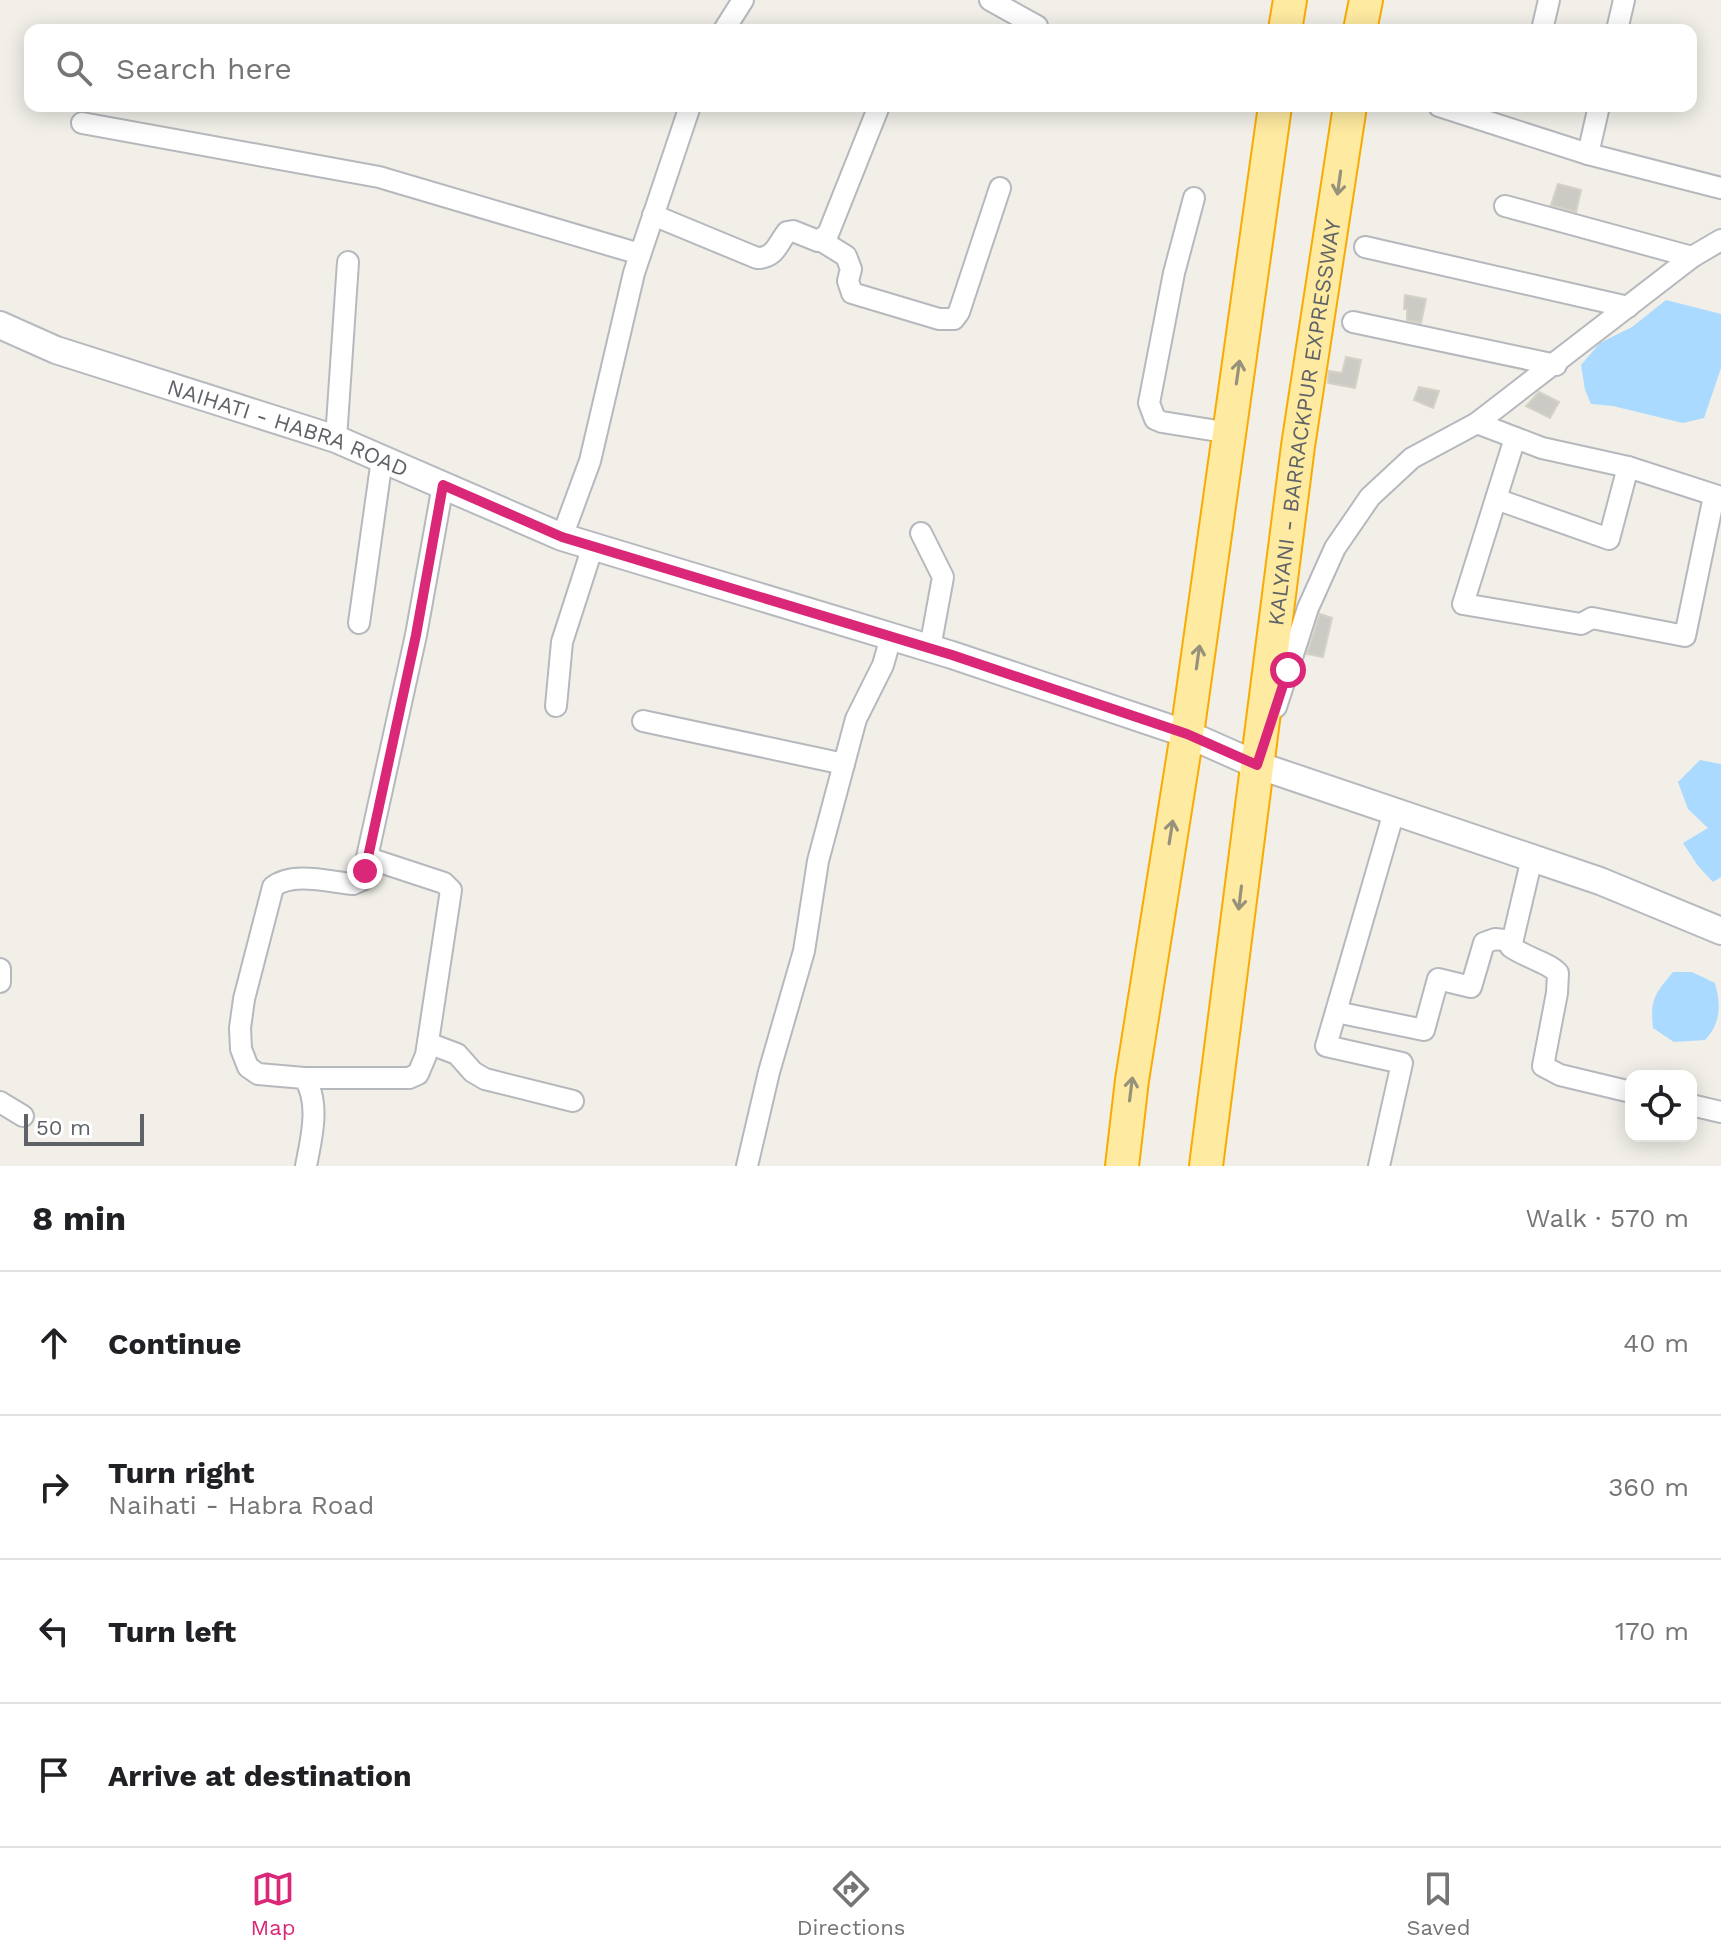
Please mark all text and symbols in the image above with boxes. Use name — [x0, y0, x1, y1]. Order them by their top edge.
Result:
search box — [24, 24, 1697, 112]
icon: search — [52, 46, 96, 90]
text: Search here — [116, 51, 292, 86]
one-way arrow — [1331, 170, 1346, 195]
street label: KALYANI - BARRACKPUR EXPRESSWAY — [1263, 217, 1345, 627]
one-way arrow — [1231, 360, 1246, 385]
street label: NAIHATI - HABRA ROAD — [164, 374, 412, 481]
one-way arrow — [1191, 645, 1206, 670]
route start — [1270, 652, 1306, 688]
one-way arrow — [1165, 820, 1180, 845]
route end — [347, 853, 383, 889]
one-way arrow — [1232, 885, 1247, 910]
map controls — [1625, 1070, 1697, 1142]
button: locate — [1625, 1070, 1697, 1142]
one-way arrow — [1124, 1076, 1139, 1102]
scale bar — [24, 1110, 144, 1146]
text: 50 m — [36, 1115, 91, 1140]
text: 8 min — [32, 1198, 126, 1238]
text: Walk · 570 m — [1526, 1203, 1689, 1233]
icon: ahead — [32, 1321, 76, 1365]
text: Continue — [108, 1326, 241, 1361]
text: 40 m — [1623, 1328, 1689, 1358]
text: Turn right — [108, 1455, 254, 1490]
icon: right — [32, 1465, 76, 1509]
text: 360 m — [1608, 1472, 1689, 1502]
text: Naihati - Habra Road — [108, 1490, 374, 1520]
icon: left — [32, 1609, 76, 1653]
text: Turn left — [108, 1614, 236, 1649]
text: 170 m — [1615, 1616, 1689, 1646]
icon: arrive — [32, 1753, 76, 1797]
text: Arrive at destination — [108, 1758, 412, 1793]
tab: Map — [251, 1867, 295, 1940]
tab: Directions — [797, 1867, 905, 1940]
tab: Saved — [1407, 1867, 1470, 1940]

